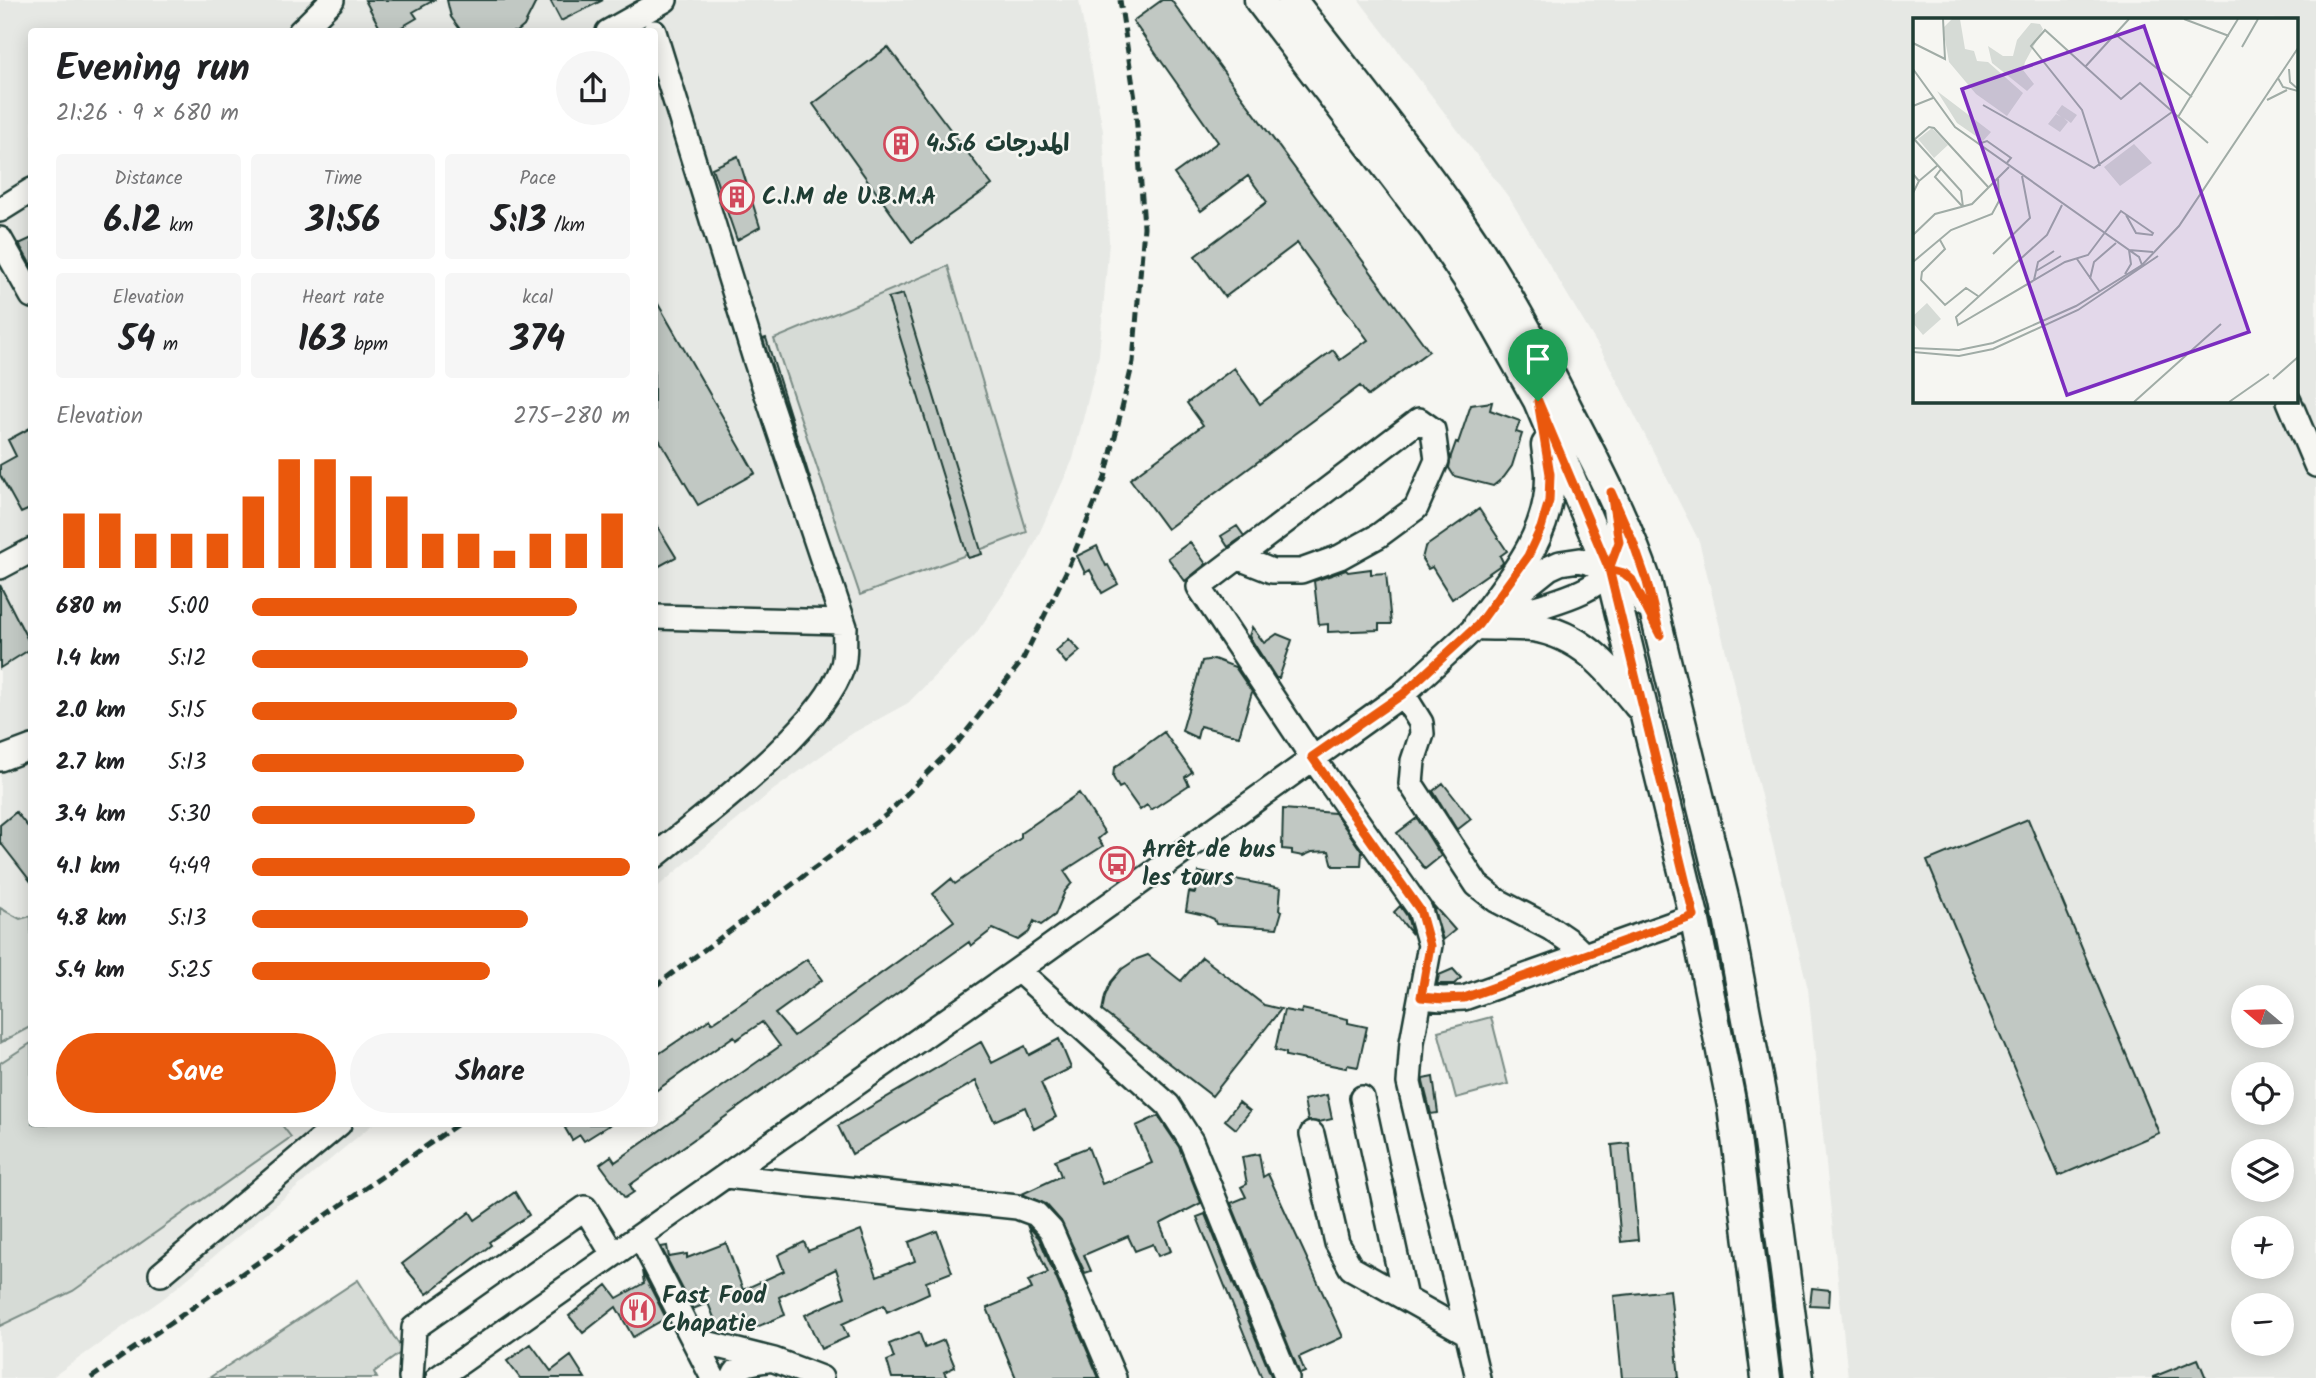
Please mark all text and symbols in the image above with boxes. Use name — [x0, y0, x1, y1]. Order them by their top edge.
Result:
inset map — [1913, 18, 2298, 402]
text: Evening run — [56, 40, 250, 100]
button: share — [556, 51, 630, 125]
text: 21:26 · 9 × 680 m — [56, 96, 239, 132]
building icon: المدرجات 4،5،6 — [882, 125, 920, 163]
place label: المدرجات 4،5،6 — [926, 125, 1069, 164]
text: Distance — [114, 164, 182, 194]
text: Time — [324, 164, 362, 194]
text: Pace — [520, 164, 556, 194]
building icon: C.I.M de U.B.M.A — [718, 178, 756, 216]
place label: C.I.M de U.B.M.A — [762, 178, 936, 217]
text: 6.12 — [103, 194, 162, 250]
text: 31:56 — [305, 194, 381, 250]
text: 5:13 — [490, 194, 546, 250]
text: km — [162, 211, 193, 241]
text: /km — [546, 211, 585, 241]
text: Elevation — [112, 283, 184, 313]
text: Heart rate — [302, 283, 384, 313]
text: kcal — [522, 283, 553, 313]
text: 54 — [119, 313, 155, 369]
text: 163 — [298, 313, 346, 369]
text: 374 — [510, 313, 565, 369]
pin — [1508, 329, 1568, 401]
text: m — [155, 330, 178, 360]
text: bpm — [346, 330, 388, 360]
icon: arrive — [1519, 340, 1557, 378]
text: Elevation — [56, 399, 143, 435]
text: 275–280 m — [513, 399, 630, 435]
text: 680 m — [56, 589, 122, 625]
text: 5:00 — [168, 589, 209, 625]
text: 1.4 km — [56, 641, 120, 677]
text: 5:12 — [168, 641, 207, 677]
text: 2.0 km — [56, 693, 126, 729]
text: 5:15 — [168, 693, 206, 729]
text: 2.7 km — [56, 745, 125, 781]
text: 5:13 — [168, 745, 206, 781]
text: 3.4 km — [56, 797, 126, 833]
text: 5:30 — [168, 797, 211, 833]
place label: Arrêt de bus les tours — [1142, 831, 1276, 898]
bus stop icon: Arrêt de bus les tours — [1098, 845, 1136, 883]
text: 4.1 km — [56, 849, 120, 885]
text: 4:49 — [168, 849, 210, 885]
text: 4.8 km — [56, 901, 127, 937]
text: 5:13 — [168, 901, 206, 937]
text: 5.4 km — [56, 953, 125, 989]
text: 5:25 — [168, 953, 212, 989]
north arrow — [2231, 985, 2294, 1048]
map controls — [2231, 985, 2294, 1356]
button: Save — [56, 1033, 336, 1113]
button: Share — [350, 1033, 630, 1113]
button: locate — [2231, 1062, 2294, 1125]
button: layers — [2231, 1139, 2294, 1202]
button: + — [2231, 1216, 2294, 1279]
place label: Fast Food Chapatie — [662, 1277, 767, 1344]
restaurant icon: Fast Food Chapatie — [619, 1291, 657, 1329]
button: − — [2231, 1293, 2294, 1356]

